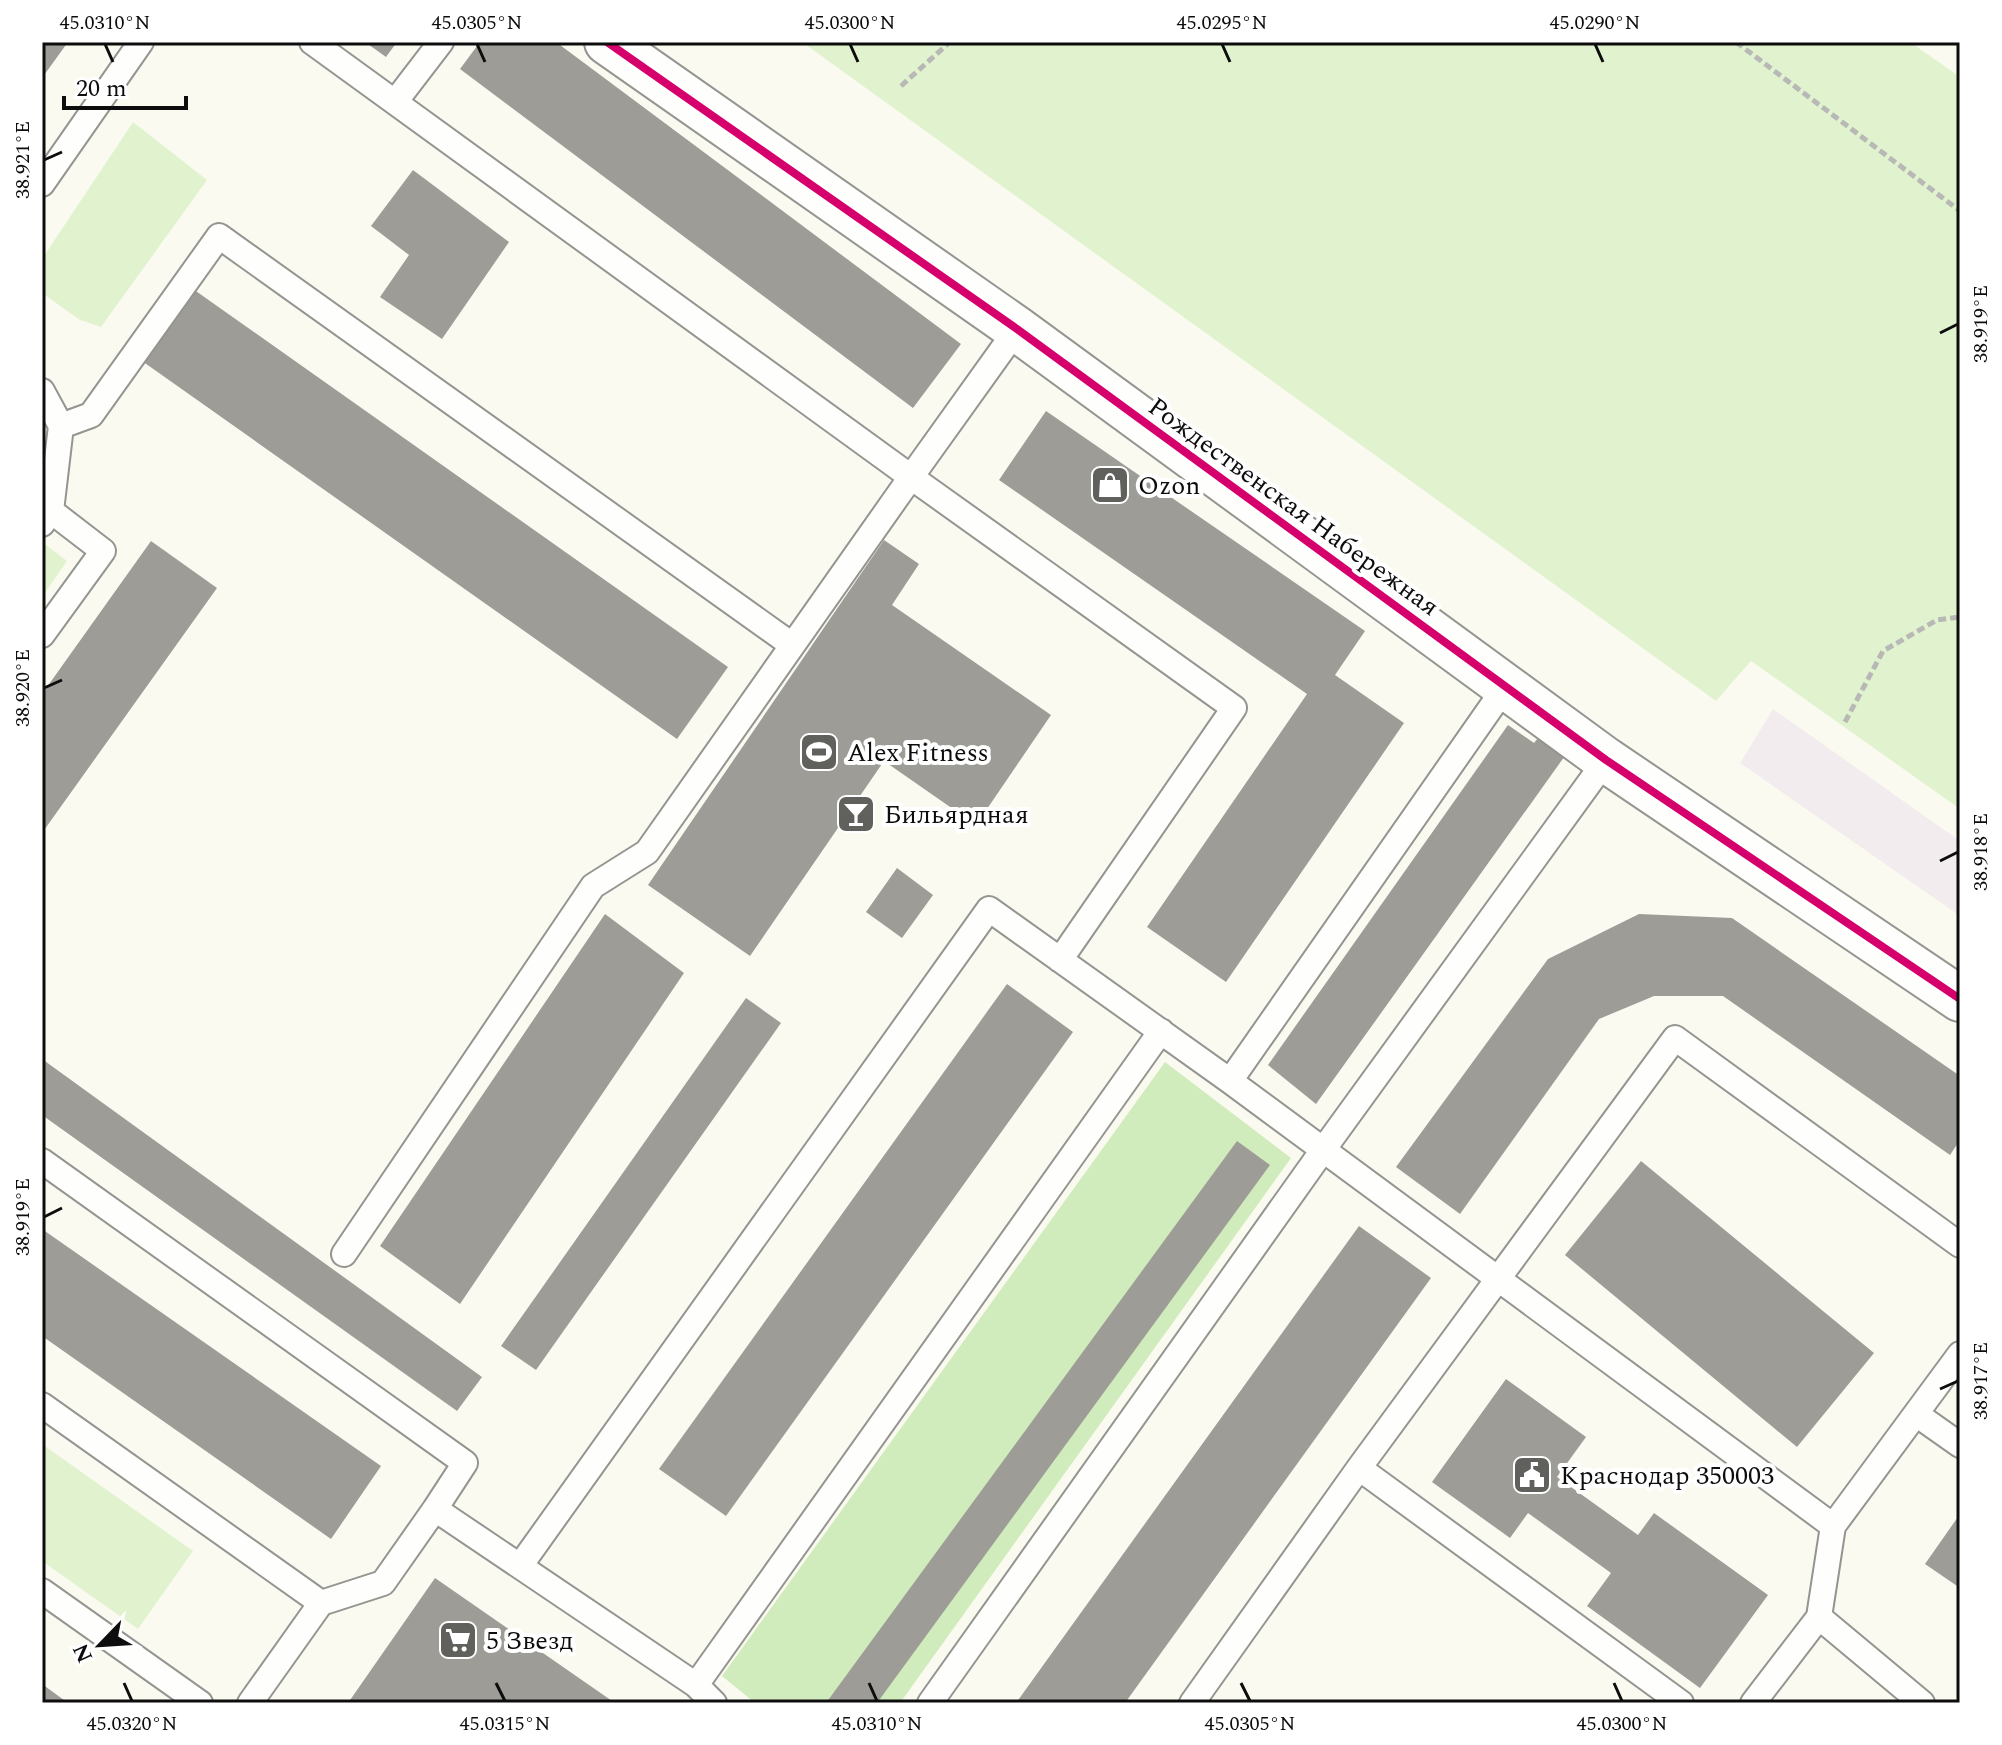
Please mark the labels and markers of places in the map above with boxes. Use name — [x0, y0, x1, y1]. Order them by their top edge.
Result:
shop icon: Ozon — [1089, 464, 1131, 506]
place label: Ozon — [1138, 466, 1200, 506]
sports icon: Alex Fitness — [798, 731, 840, 773]
place label: Alex Fitness — [847, 733, 989, 773]
bar icon: Бильярдная — [835, 793, 877, 835]
place label: Бильярдная — [884, 795, 1029, 835]
public building icon: Краснодар 350003 — [1511, 1454, 1553, 1496]
place label: Краснодар 350003 — [1560, 1456, 1774, 1496]
supermarket icon: 5 Звезд — [437, 1619, 479, 1661]
place label: 5 Звезд — [486, 1621, 574, 1661]

